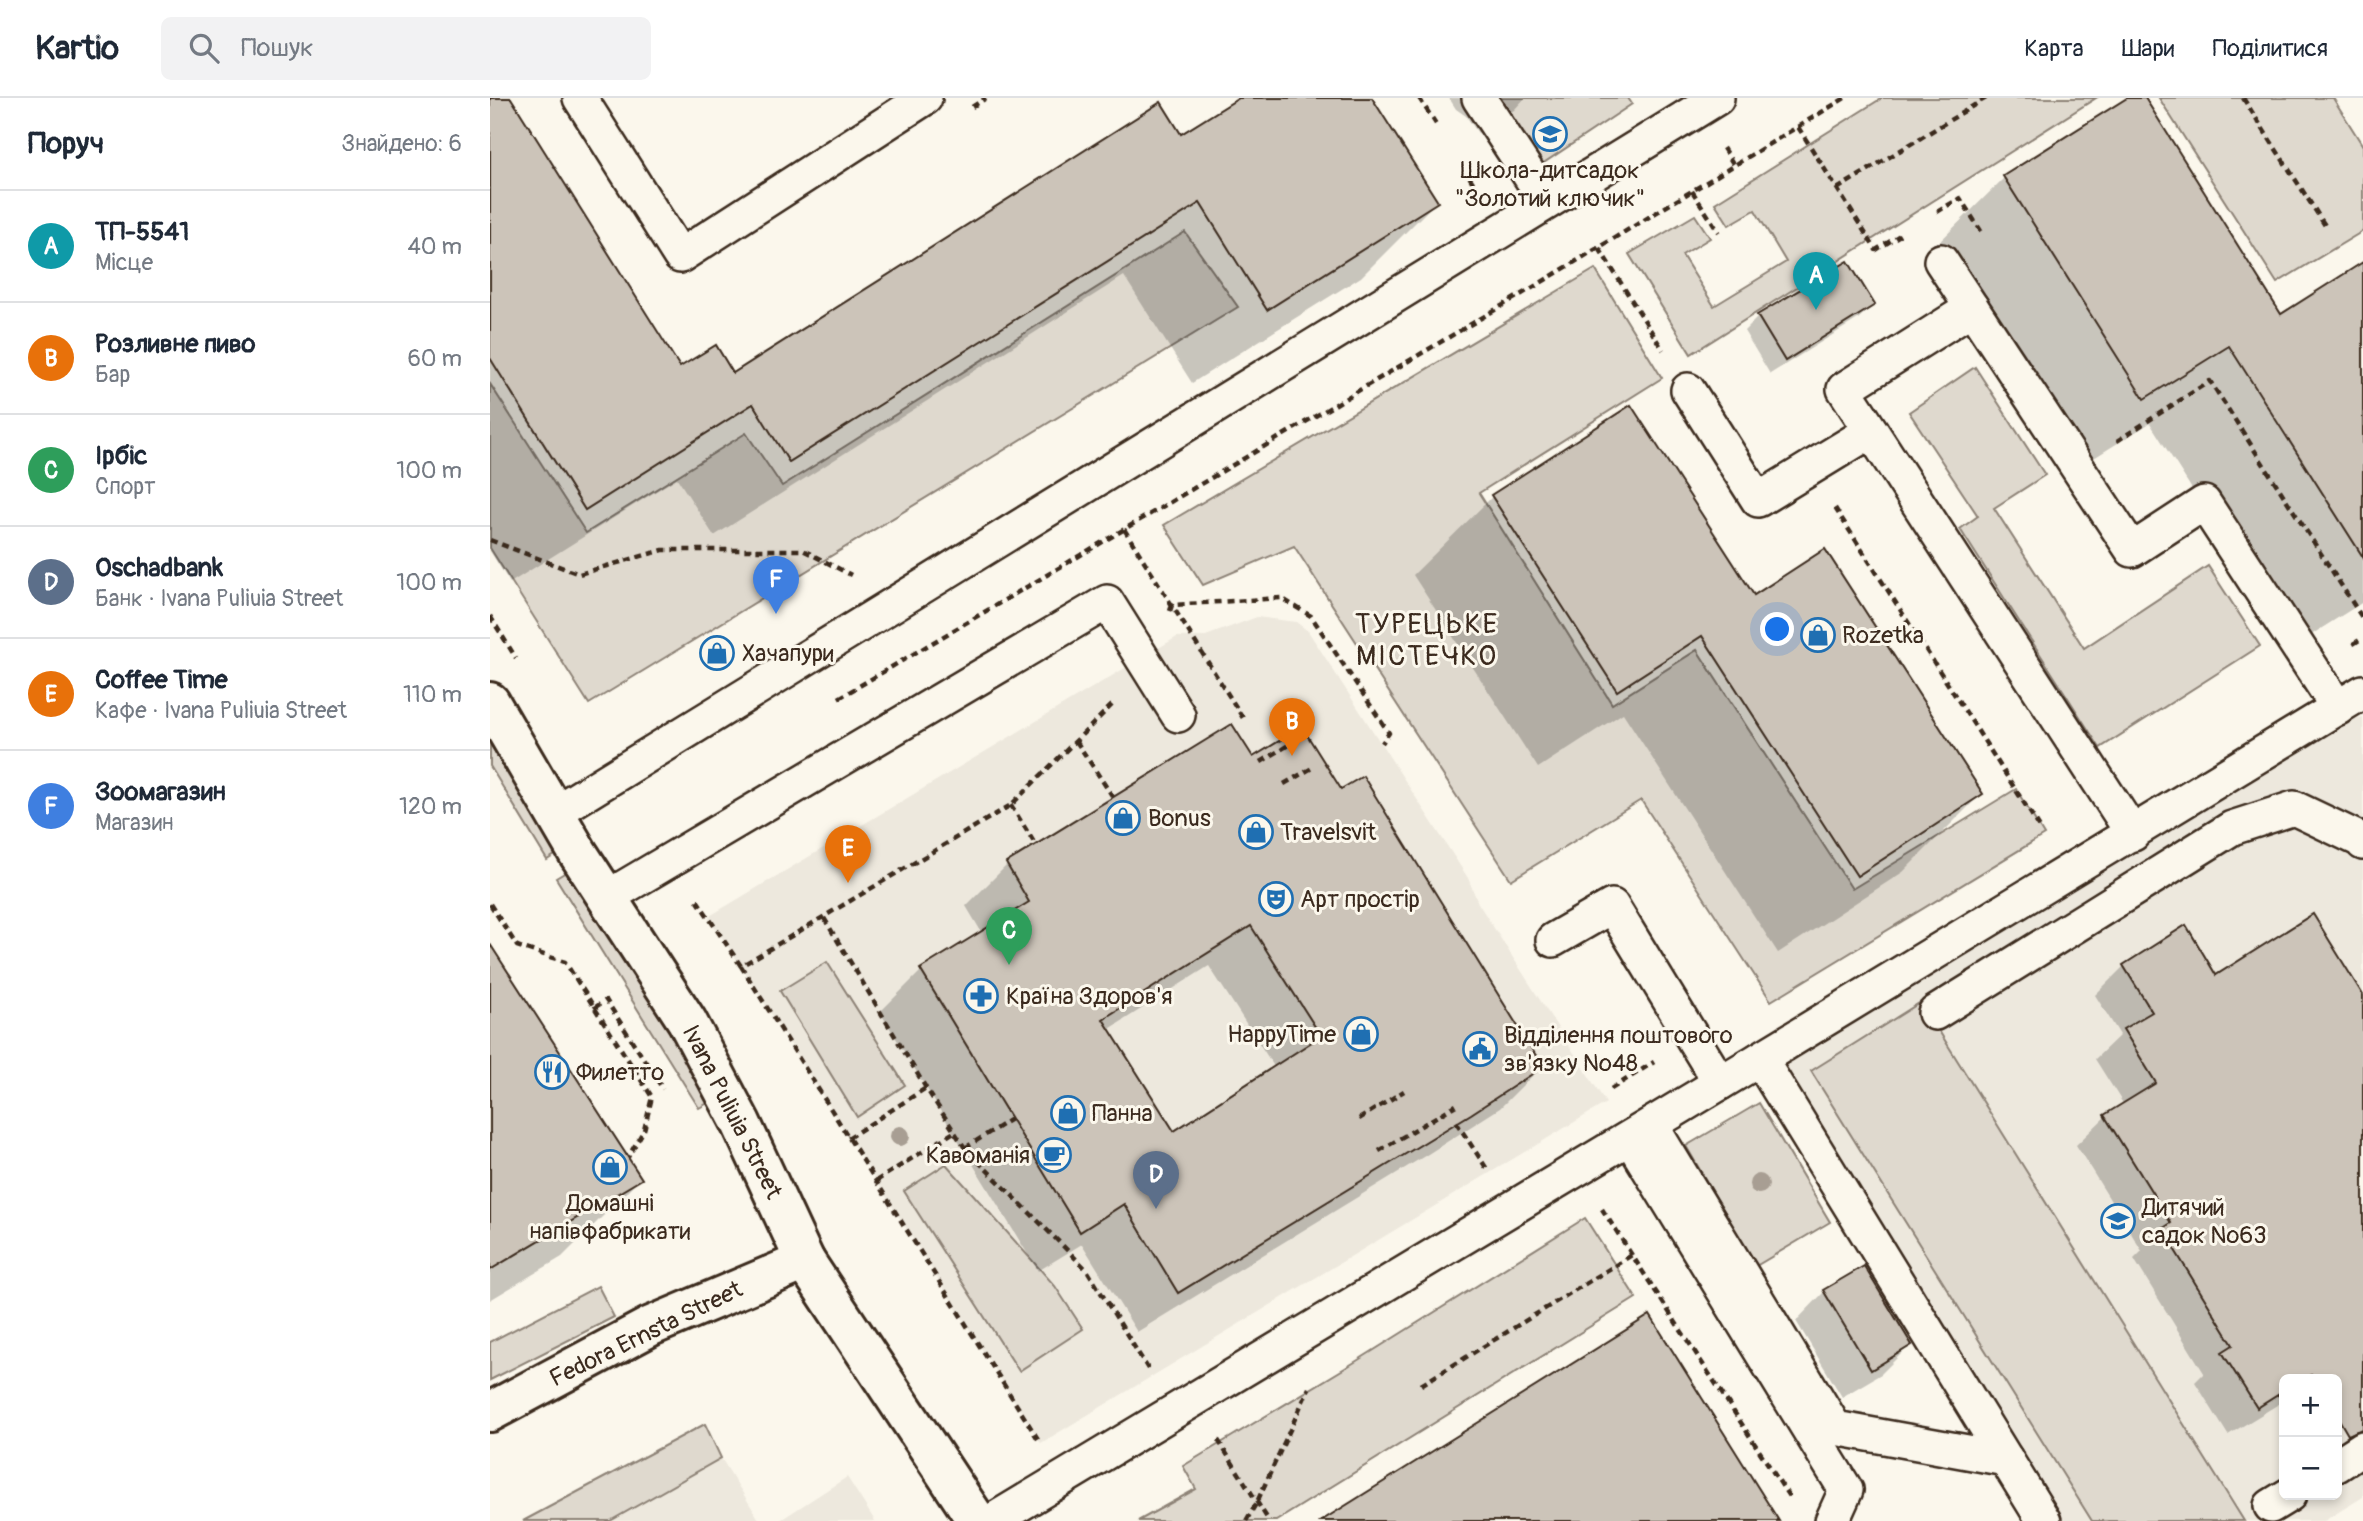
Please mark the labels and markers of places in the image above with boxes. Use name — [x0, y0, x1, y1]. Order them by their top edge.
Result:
school or university icon: Школа-дитсадок "Золотий ключик" — [1531, 115, 1569, 153]
place label: Школа-дитсадок "Золотий ключик" — [1455, 156, 1645, 213]
pin: A — [1793, 252, 1839, 310]
pin: F — [753, 556, 799, 614]
shop icon: Rozetka — [1799, 616, 1837, 654]
place label: Rozetka — [1842, 621, 1924, 650]
shop icon: Хачапури — [698, 634, 736, 672]
place label: Хачапури — [742, 639, 834, 668]
pin: B — [1269, 698, 1315, 756]
shop icon: Bonus — [1104, 799, 1142, 837]
place label: Bonus — [1148, 804, 1211, 833]
shop icon: Travelsvit — [1237, 813, 1275, 851]
place label: Travelsvit — [1280, 818, 1376, 847]
pin: E — [825, 825, 871, 883]
theatre icon: Арт простір — [1257, 880, 1295, 918]
place label: Арт простір — [1300, 885, 1420, 914]
pin: C — [986, 907, 1032, 965]
pharmacy icon: Країна Здоров'я — [962, 977, 1000, 1015]
place label: Країна Здоров'я — [1006, 982, 1173, 1011]
shop icon: HappyTime — [1342, 1015, 1380, 1053]
place label: HappyTime — [1227, 1020, 1336, 1049]
place label: Відділення поштового зв'язку №48 — [1504, 1021, 1733, 1078]
public building icon: Відділення поштового зв'язку №48 — [1461, 1030, 1499, 1068]
restaurant icon: Филетто — [533, 1053, 571, 1091]
place label: Филетто — [576, 1058, 664, 1087]
shop icon: Панна — [1049, 1094, 1087, 1132]
place label: Панна — [1092, 1099, 1153, 1128]
cafe icon: Кавоманія — [1035, 1136, 1073, 1174]
place label: Кавоманія — [926, 1141, 1030, 1170]
shop icon: Домашні напівфабрикати — [591, 1148, 629, 1186]
pin: D — [1133, 1151, 1179, 1209]
place label: Домашні напівфабрикати — [530, 1189, 691, 1246]
place label: Дитячий садок №63 — [2141, 1193, 2267, 1250]
school or university icon: Дитячий садок №63 — [2099, 1202, 2137, 1240]

